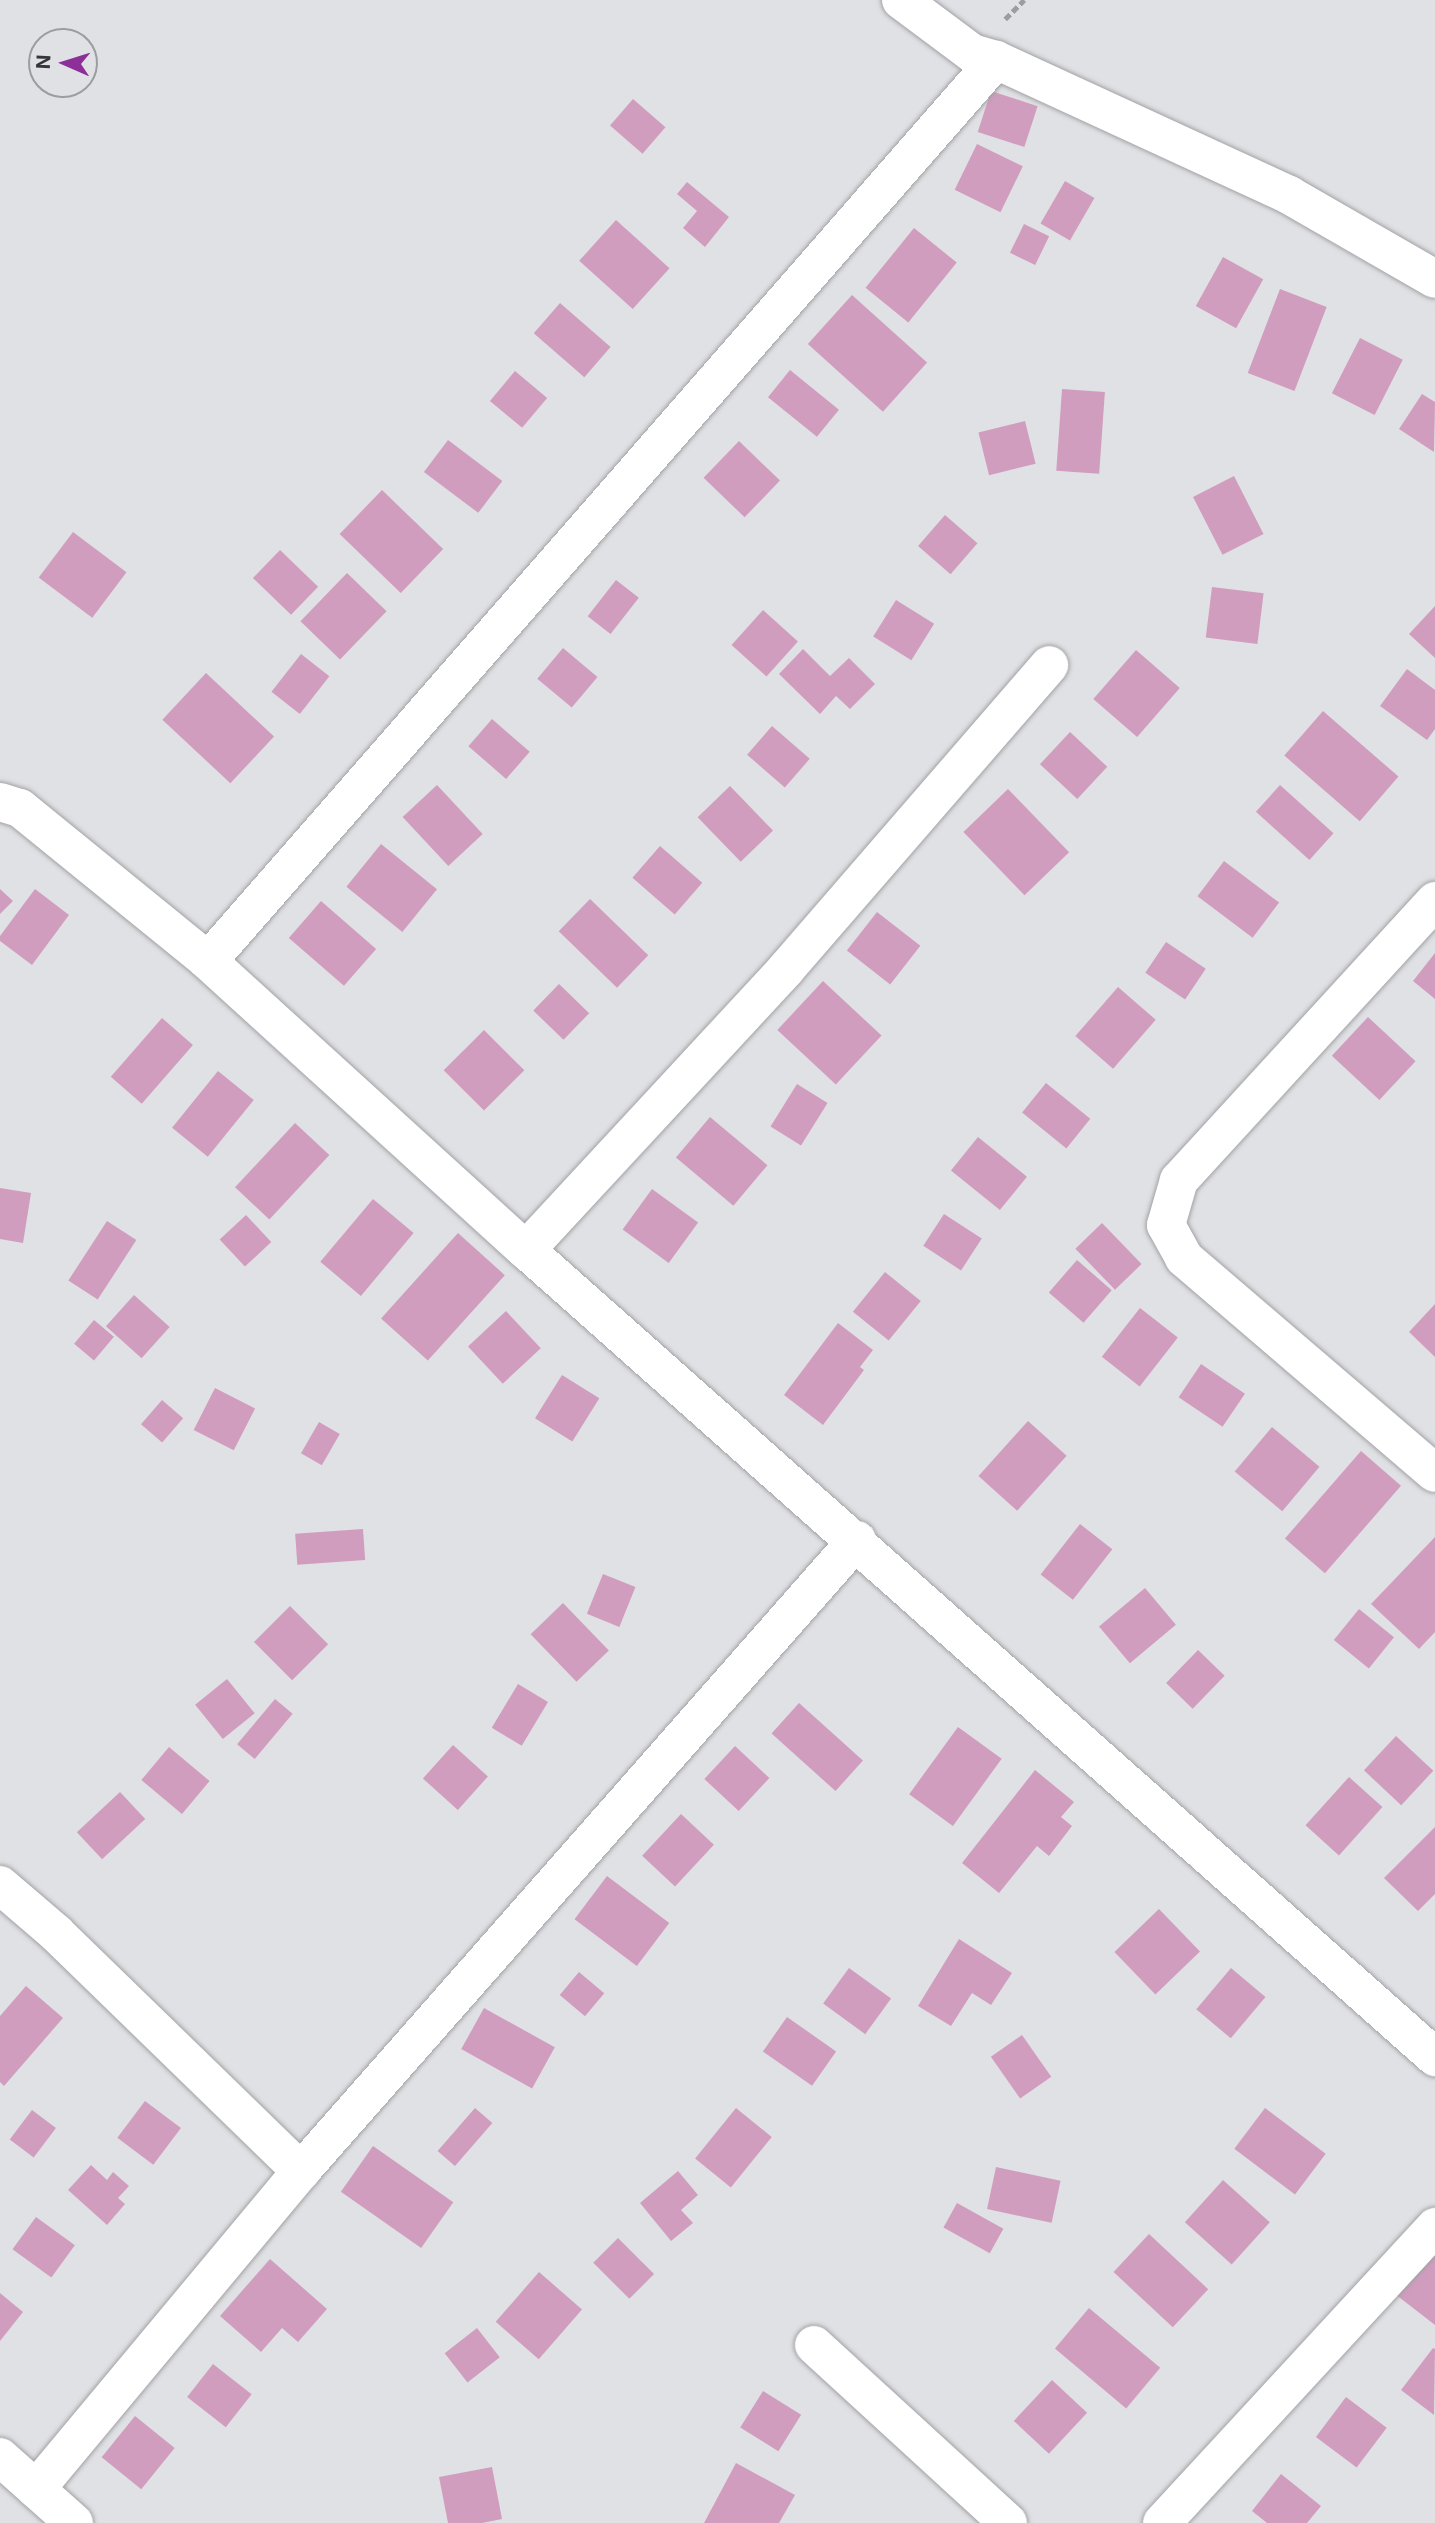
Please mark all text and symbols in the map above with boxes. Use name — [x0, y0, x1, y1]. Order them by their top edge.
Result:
north arrow — [28, 28, 98, 98]
text: N — [32, 54, 55, 70]

